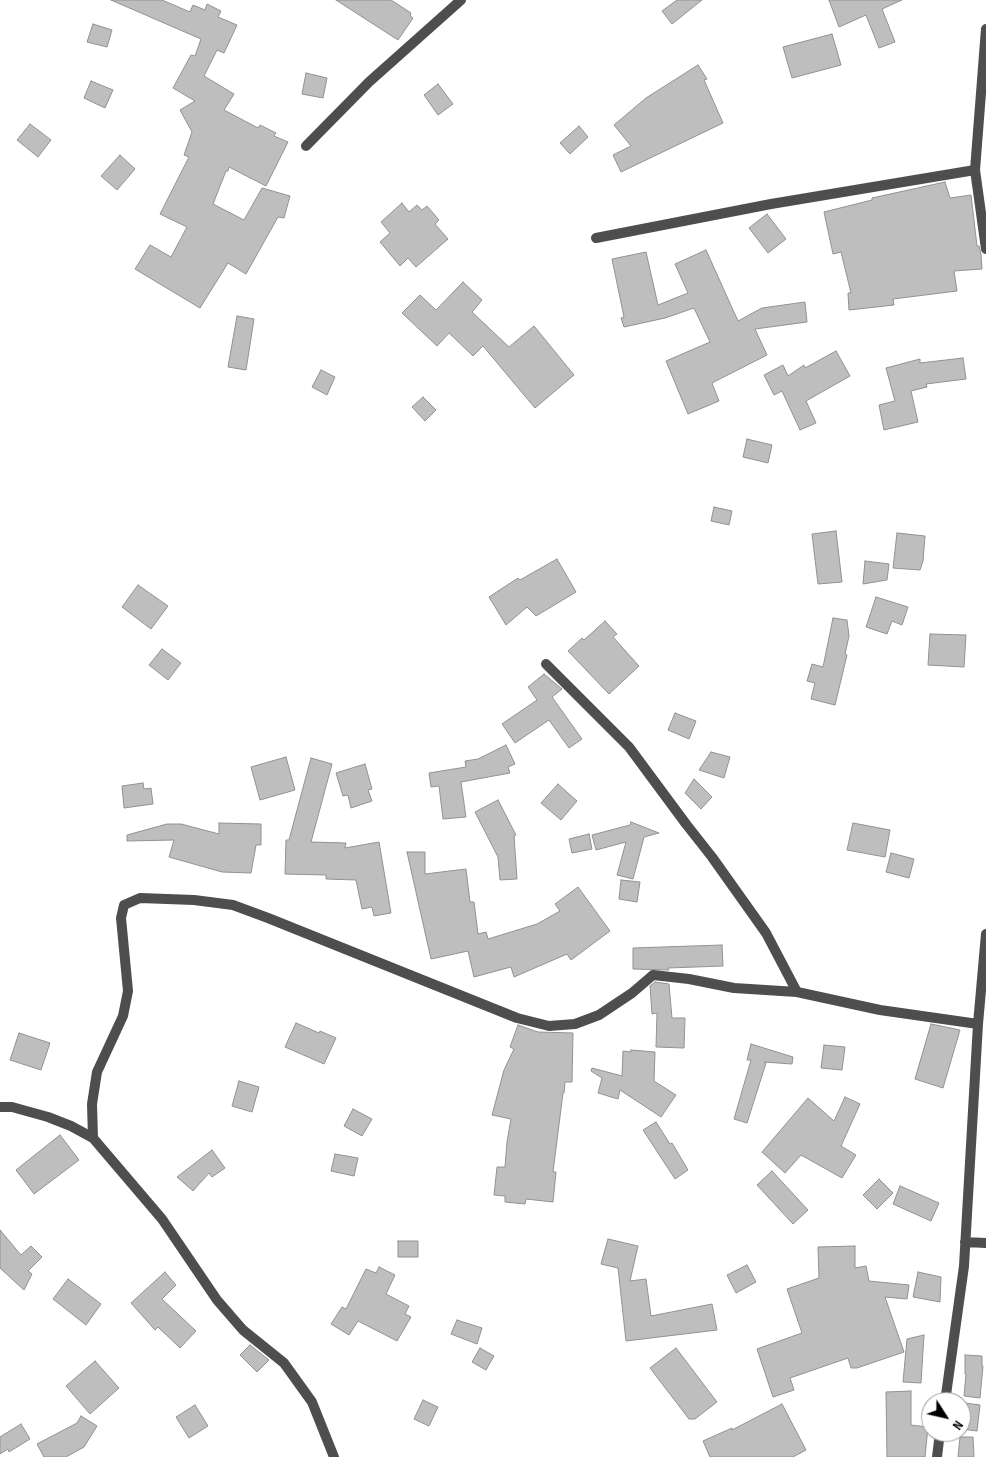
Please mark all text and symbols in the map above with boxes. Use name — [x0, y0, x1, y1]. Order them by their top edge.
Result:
north arrow — [921, 1392, 971, 1442]
text: N — [949, 1417, 967, 1433]

